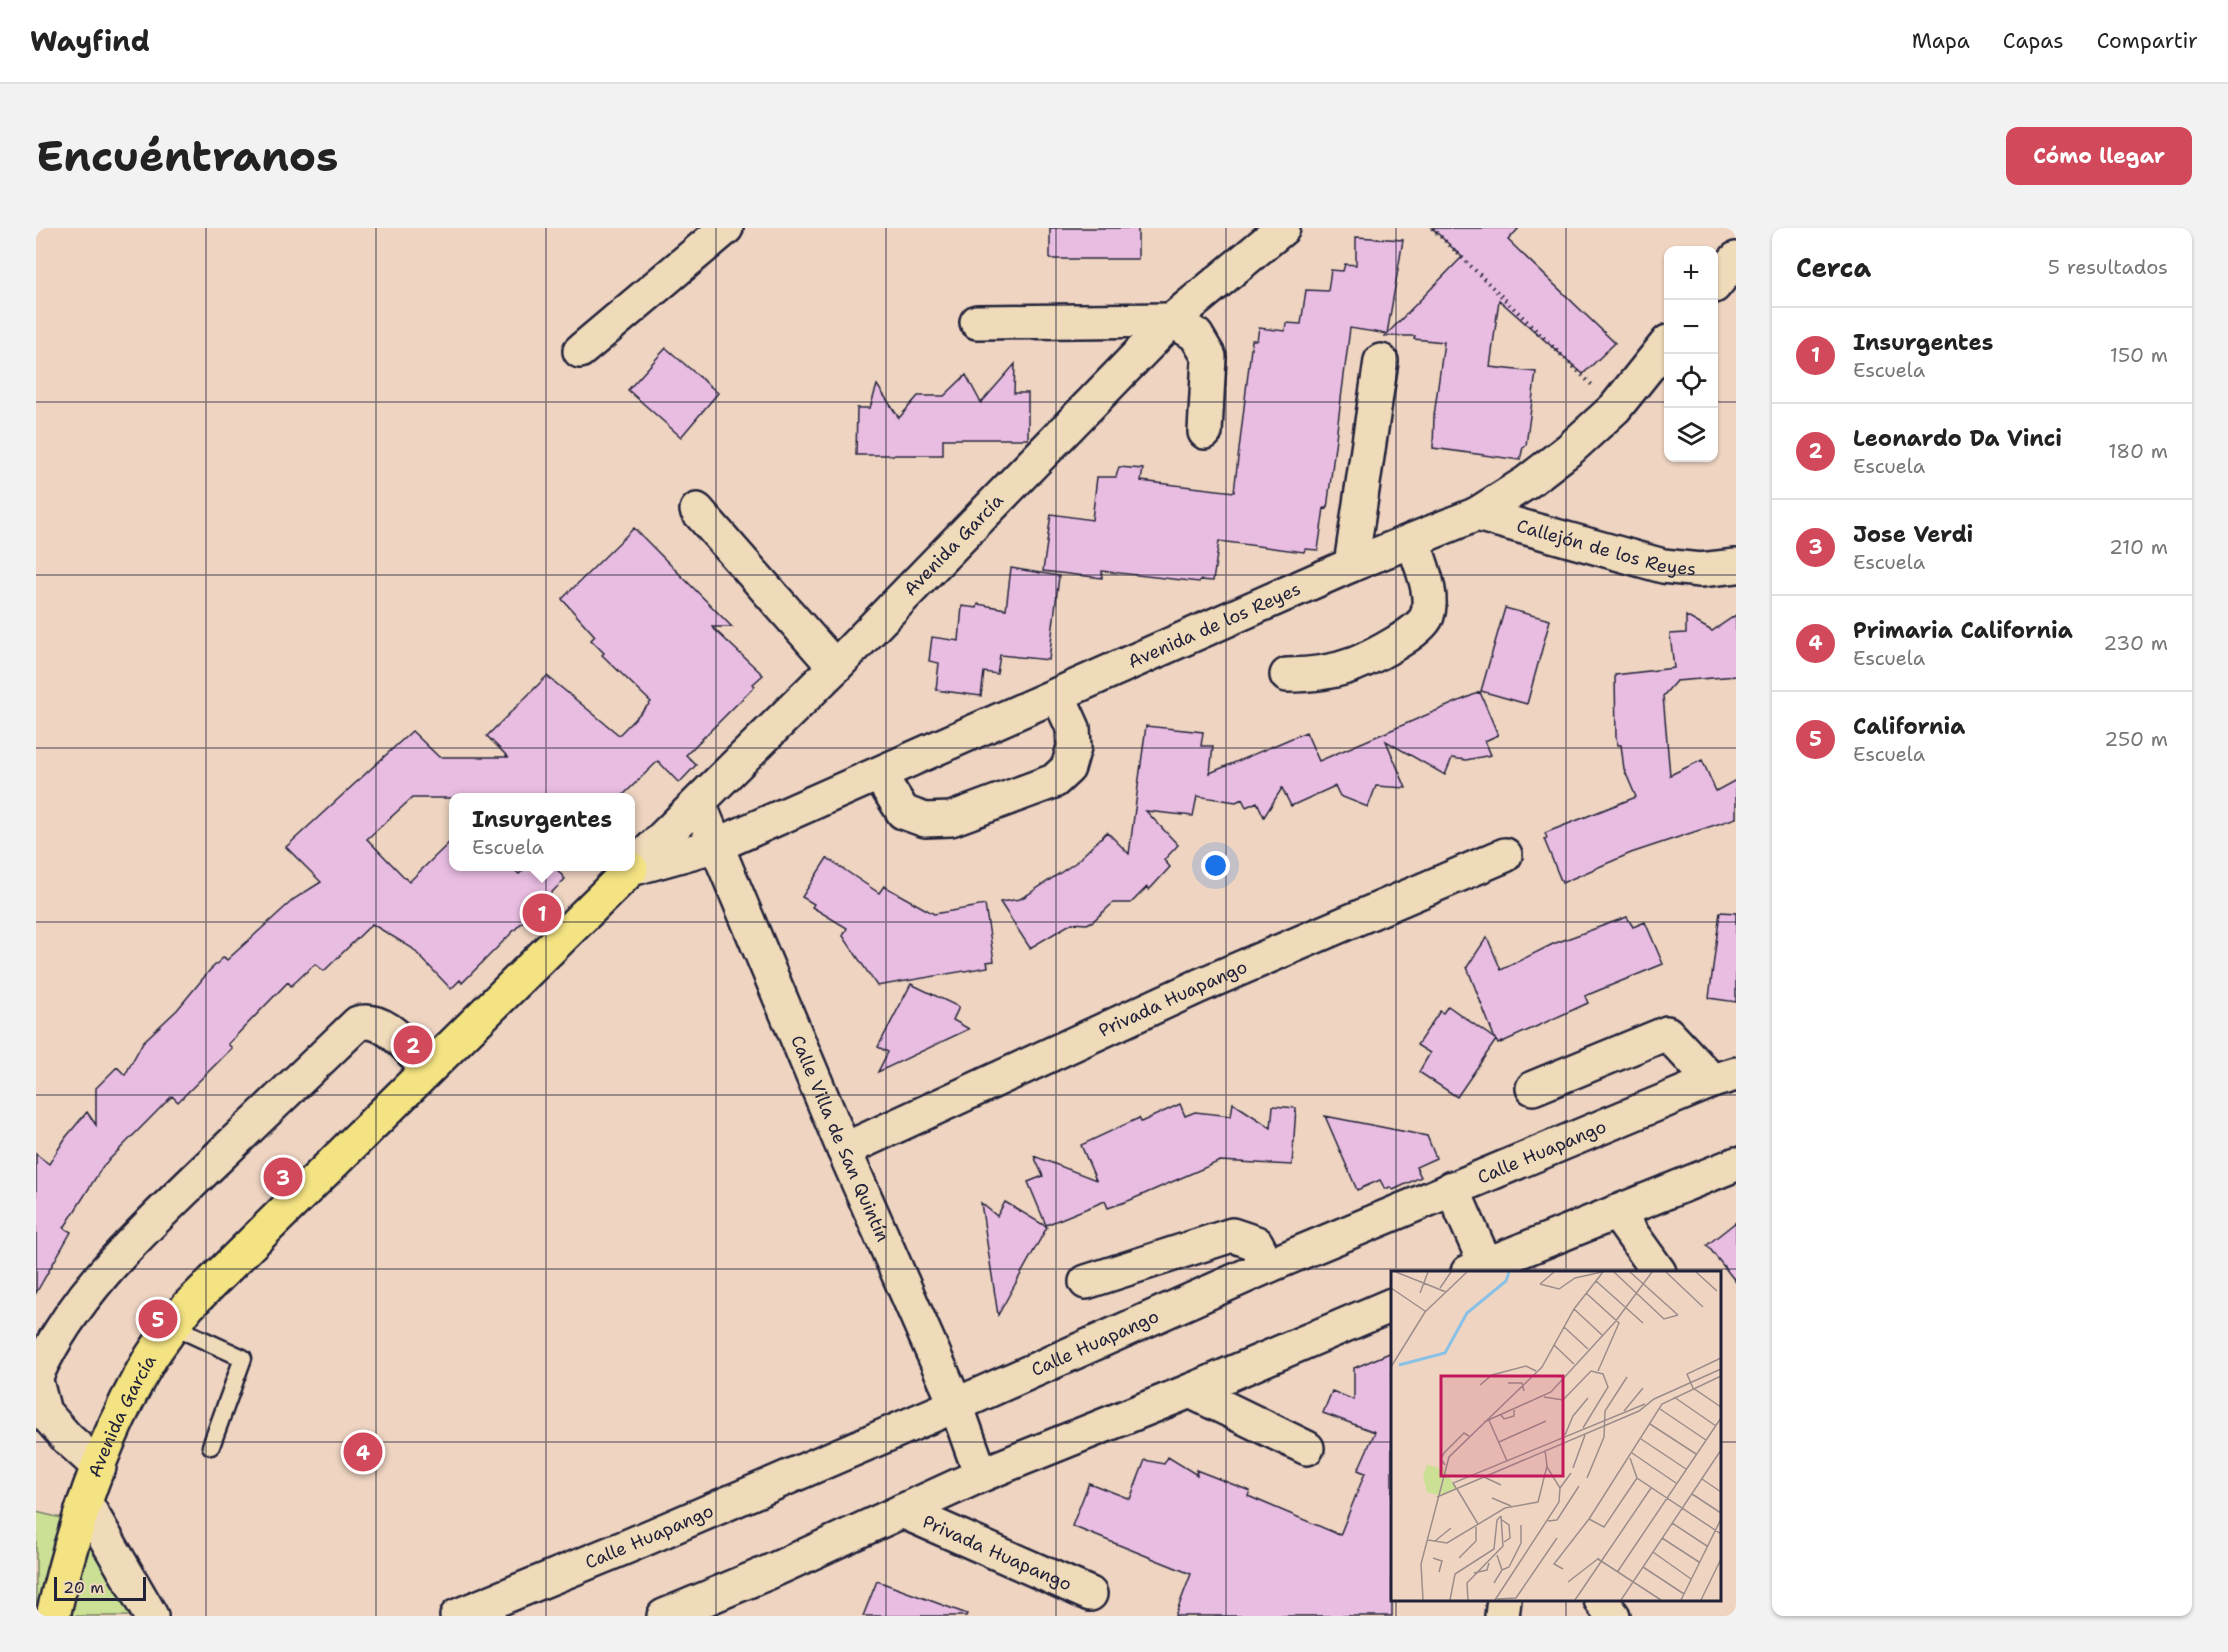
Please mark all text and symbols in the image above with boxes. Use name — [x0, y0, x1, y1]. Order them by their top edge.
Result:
text: Wayfind — [30, 22, 150, 60]
text: Mapa — [1912, 27, 1970, 55]
text: Capas — [2003, 27, 2064, 55]
text: Compartir — [2097, 27, 2198, 55]
button: Cómo llegar — [2006, 127, 2192, 185]
text: Encuéntranos — [36, 128, 338, 184]
map controls — [1664, 246, 1718, 462]
button: + — [1664, 246, 1718, 300]
text: Cerca — [1796, 250, 1871, 285]
text: 5 resultados — [2048, 254, 2168, 280]
button: − — [1664, 300, 1718, 354]
text: Insurgentes — [1853, 328, 1993, 357]
text: 1 — [1811, 342, 1820, 368]
text: 150 m — [2110, 342, 2168, 368]
button: locate — [1664, 354, 1718, 408]
text: Escuela — [1853, 357, 1925, 383]
button: layers — [1664, 408, 1718, 462]
text: Leonardo Da Vinci — [1853, 424, 2062, 453]
text: 2 — [1809, 438, 1823, 464]
text: 180 m — [2108, 438, 2168, 464]
text: Escuela — [1853, 453, 1925, 479]
street label: Avenida García — [899, 489, 1009, 601]
street label: Callejón de los Reyes — [1514, 514, 1697, 582]
text: Jose Verdi — [1853, 520, 1973, 549]
text: 3 — [1809, 534, 1823, 560]
text: 210 m — [2109, 534, 2168, 560]
text: Escuela — [1853, 549, 1925, 575]
street label: Avenida de los Reyes — [1124, 577, 1304, 674]
text: Primaria California — [1853, 616, 2073, 645]
text: 4 — [1809, 630, 1823, 656]
text: 230 m — [2103, 630, 2168, 656]
text: Escuela — [1853, 645, 1925, 671]
text: California — [1853, 712, 1965, 741]
text: 5 — [1809, 726, 1822, 752]
text: 250 m — [2104, 726, 2168, 752]
text: Escuela — [1853, 741, 1925, 767]
popup — [449, 793, 635, 871]
text: Insurgentes — [472, 805, 612, 834]
text: Escuela — [472, 834, 544, 860]
your location — [1201, 851, 1230, 880]
pin: 1 — [522, 890, 562, 936]
street label: Privada Huapango — [1095, 955, 1251, 1043]
pin: 2 — [394, 1022, 433, 1068]
street label: Calle Villa de San Quintín — [785, 1032, 895, 1245]
street label: Calle Huapango — [1474, 1114, 1610, 1189]
pin: 3 — [264, 1154, 302, 1200]
inset map — [1391, 1271, 1721, 1601]
pin: 5 — [138, 1296, 178, 1342]
street label: Calle Huapango — [1027, 1304, 1163, 1382]
street label: Avenida García — [83, 1350, 162, 1481]
pin: 4 — [344, 1430, 382, 1474]
street label: Calle Huapango — [581, 1499, 717, 1574]
street label: Privada Huapango — [919, 1510, 1075, 1596]
scale bar — [54, 1574, 146, 1602]
text: 20 m — [63, 1577, 104, 1598]

